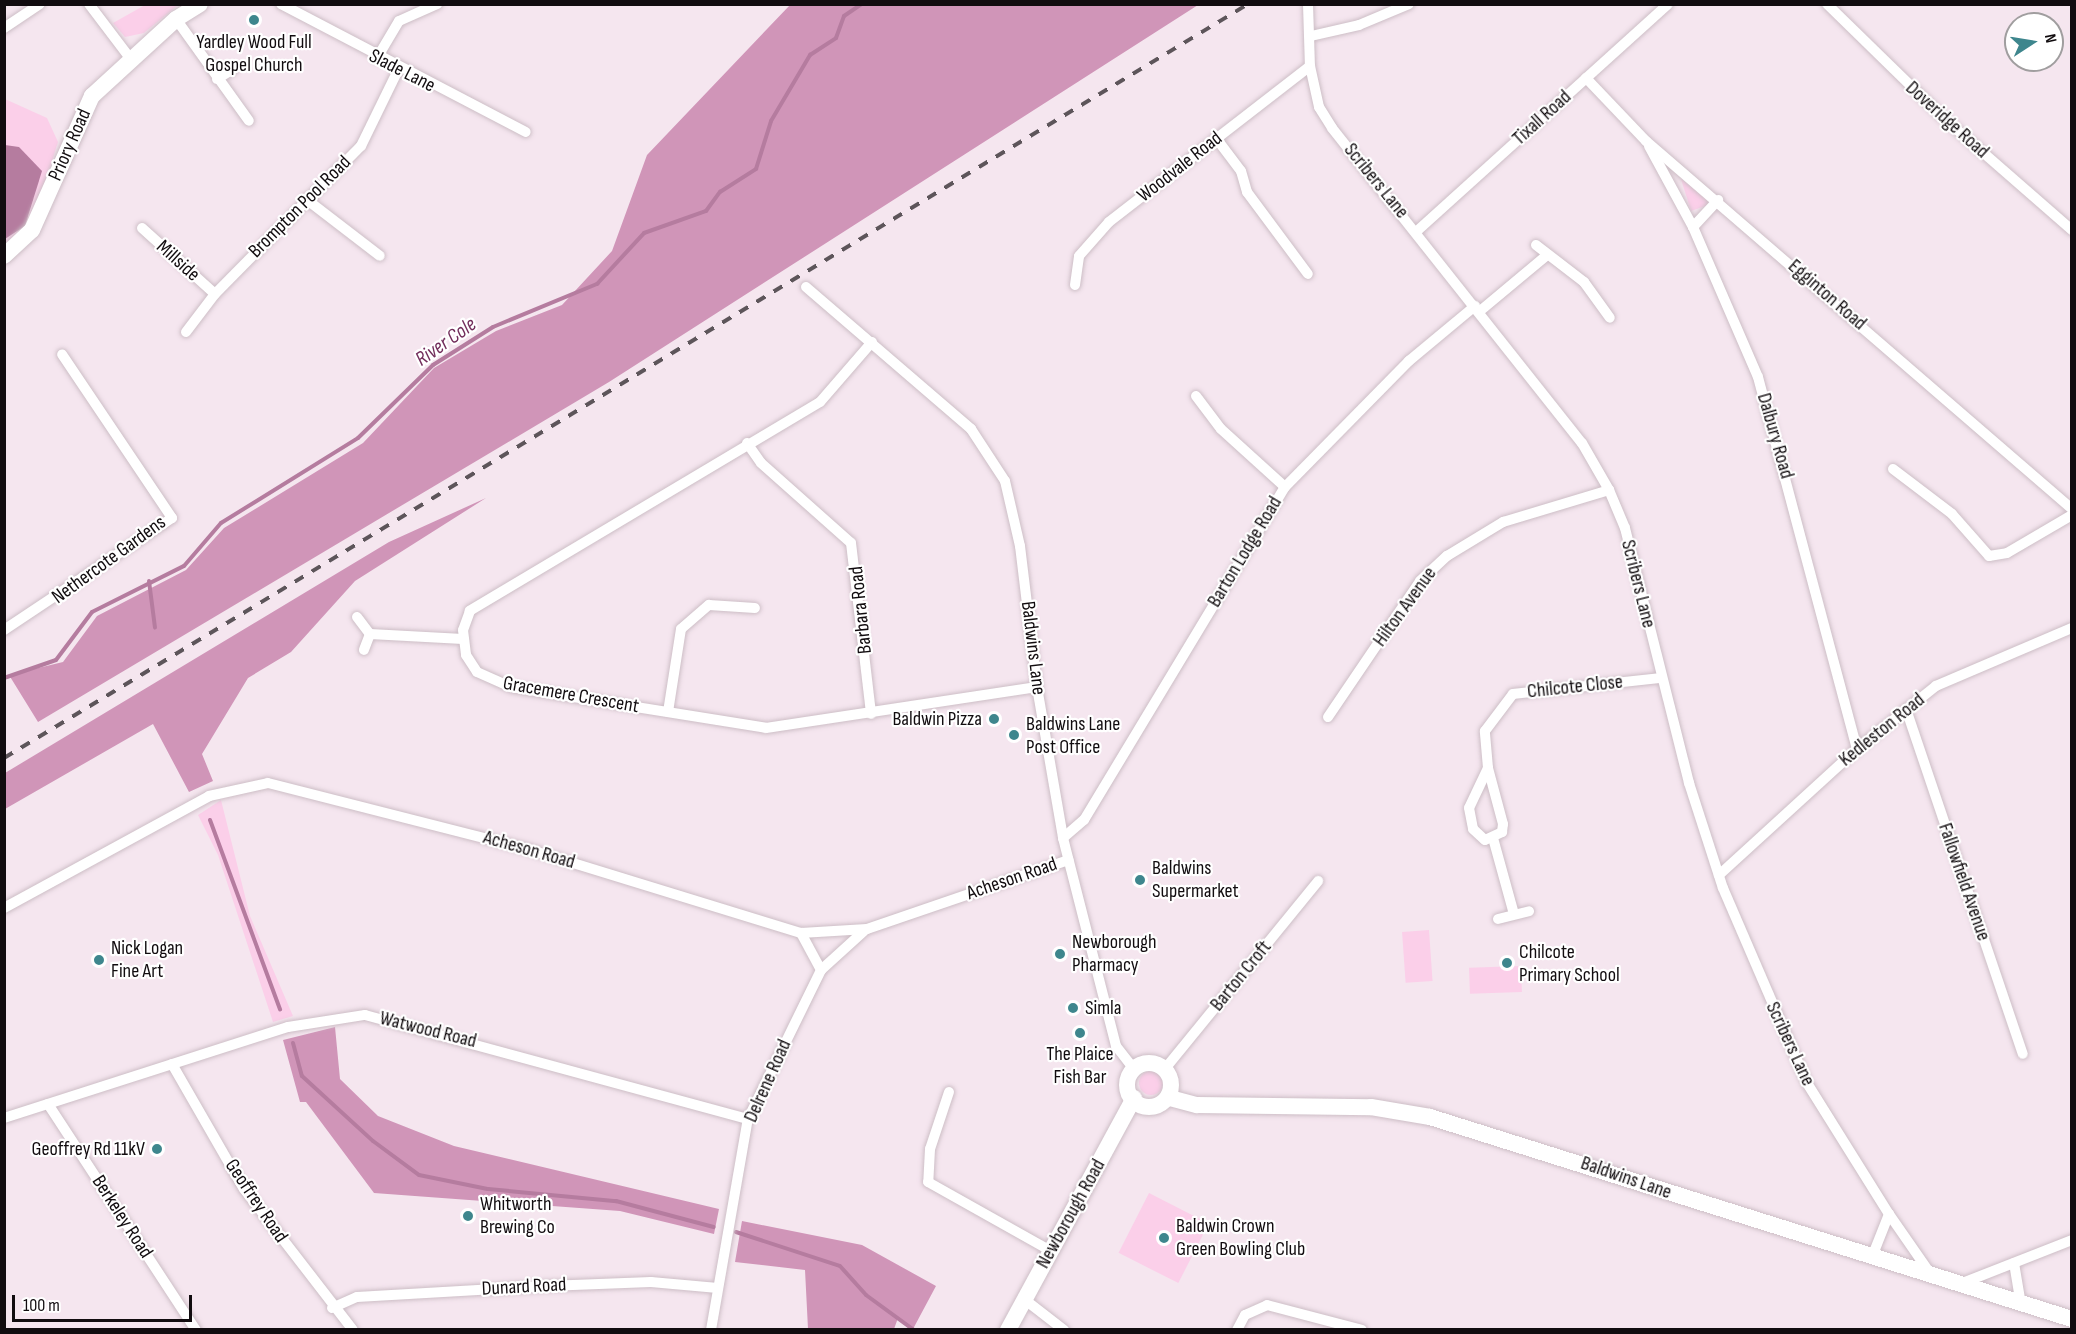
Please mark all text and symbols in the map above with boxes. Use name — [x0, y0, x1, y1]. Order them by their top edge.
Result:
north arrow — [2004, 12, 2064, 72]
marker: Yardley Wood Full Gospel Church — [247, 13, 261, 27]
place label: Yardley Wood Full Gospel Church — [196, 30, 312, 77]
text: N — [2040, 32, 2060, 45]
street label: Slade Lane — [365, 44, 439, 98]
street label: Doveridge Road — [1900, 76, 1994, 164]
street label: Tixall Road — [1508, 85, 1576, 151]
street label: Priory Road — [44, 105, 96, 185]
street label: Woodvale Road — [1133, 126, 1227, 208]
street label: Scribers Lane — [1338, 139, 1414, 223]
street label: Brompton Pool Road — [244, 151, 356, 263]
street label: Millside — [151, 235, 205, 287]
street label: Egginton Road — [1783, 254, 1871, 336]
water label: River Cole — [411, 312, 481, 372]
street label: Dalbury Road — [1751, 390, 1799, 482]
street label: Barton Lodge Road — [1203, 492, 1287, 612]
street label: Nethercote Gardens — [47, 511, 171, 609]
street label: Scribers Lane — [1616, 538, 1660, 630]
street label: Hilton Avenue — [1368, 563, 1442, 651]
street label: Barbara Road — [844, 565, 878, 655]
street label: Baldwins Lane — [1015, 600, 1051, 696]
street label: Chilcote Close — [1526, 670, 1624, 704]
street label: Gracemere Crescent — [501, 671, 641, 719]
street label: Kedleston Road — [1834, 688, 1930, 772]
place label: Baldwin Pizza — [892, 707, 982, 731]
marker: Baldwin Pizza — [987, 712, 1001, 726]
place label: Baldwins Lane Post Office — [1026, 712, 1120, 759]
marker: Baldwins Lane Post Office — [1007, 728, 1021, 742]
street label: Fallowfield Avenue — [1933, 820, 1995, 944]
street label: Acheson Road — [481, 826, 577, 874]
street label: Acheson Road — [964, 852, 1060, 906]
place label: Baldwins Supermarket — [1152, 856, 1239, 903]
marker: Baldwins Supermarket — [1133, 873, 1147, 887]
place label: Newborough Pharmacy — [1072, 930, 1157, 977]
place label: Nick Logan Fine Art — [111, 936, 183, 983]
street label: Barton Croft — [1205, 936, 1277, 1016]
place label: Chilcote Primary School — [1519, 940, 1620, 987]
marker: Newborough Pharmacy — [1053, 947, 1067, 961]
marker: Nick Logan Fine Art — [92, 953, 106, 967]
marker: Chilcote Primary School — [1500, 956, 1514, 970]
place label: Simla — [1085, 996, 1122, 1020]
street label: Scribers Lane — [1760, 998, 1820, 1090]
marker: Simla — [1066, 1001, 1080, 1015]
street label: Watwood Road — [377, 1006, 479, 1054]
marker: The Plaice Fish Bar — [1073, 1026, 1087, 1040]
street label: Delrene Road — [739, 1036, 797, 1126]
place label: The Plaice Fish Bar — [1046, 1042, 1114, 1089]
place label: Geoffrey Rd 11kV — [32, 1137, 145, 1161]
marker: Geoffrey Rd 11kV — [150, 1142, 164, 1156]
street label: Baldwins Lane — [1578, 1151, 1674, 1205]
street label: Geoffrey Road — [219, 1155, 293, 1247]
street label: Newborough Road — [1031, 1155, 1111, 1273]
street label: Berkeley Road — [86, 1171, 158, 1263]
place label: Whitworth Brewing Co — [480, 1192, 555, 1239]
marker: Whitworth Brewing Co — [461, 1209, 475, 1223]
place label: Baldwin Crown Green Bowling Club — [1176, 1214, 1305, 1261]
marker: Baldwin Crown Green Bowling Club — [1157, 1231, 1171, 1245]
street label: Dunard Road — [481, 1273, 567, 1301]
scale bar — [15, 1283, 195, 1321]
text: 100 m — [23, 1295, 60, 1316]

